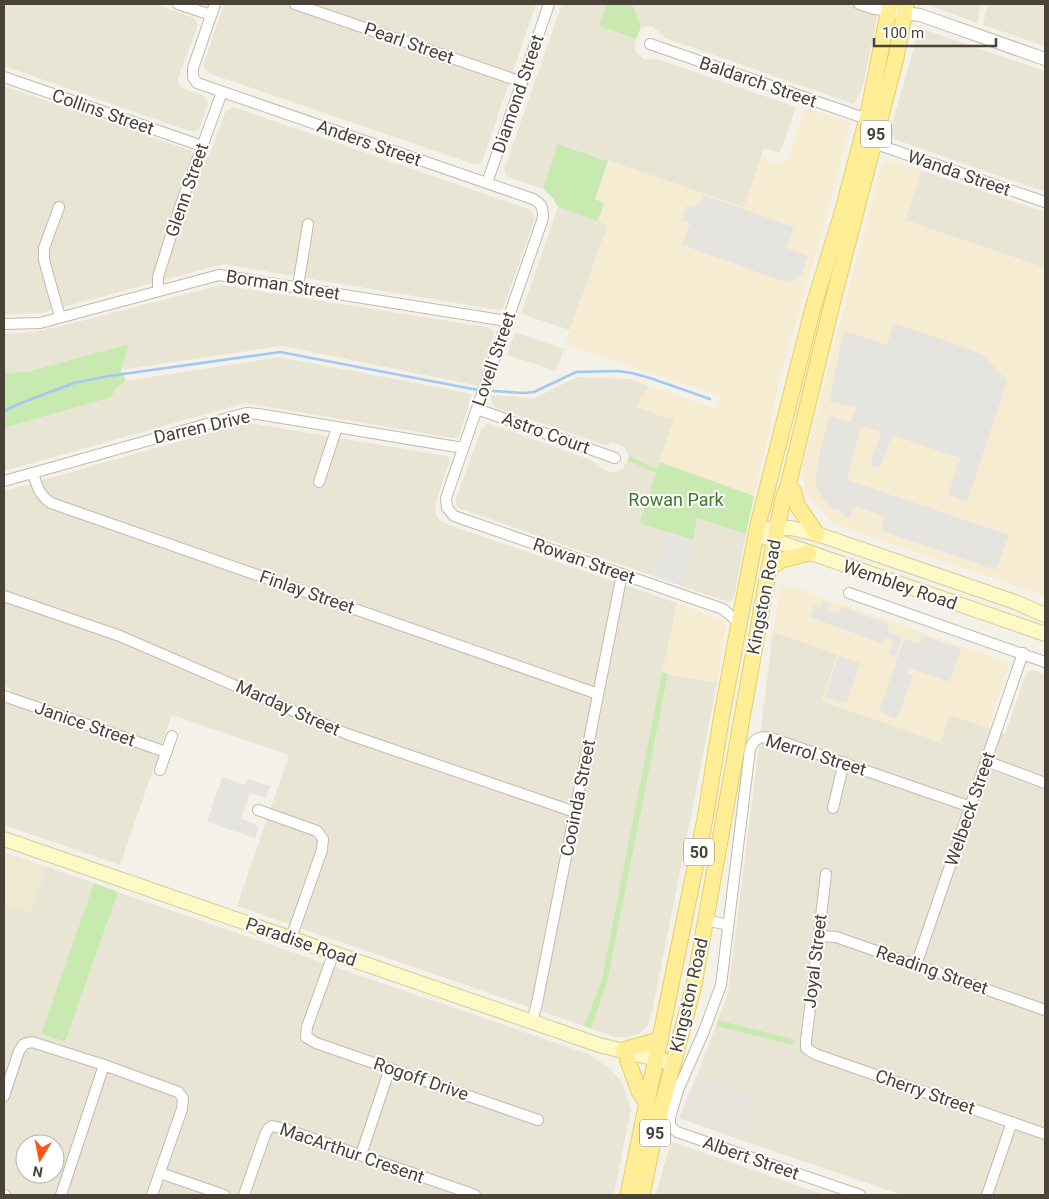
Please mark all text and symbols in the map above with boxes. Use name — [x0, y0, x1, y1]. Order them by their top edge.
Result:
scale bar — [874, 15, 996, 47]
street label: Pearl Street — [362, 17, 457, 68]
text: 100 m — [882, 24, 924, 42]
street label: Diamond Street — [487, 32, 548, 156]
street label: Baldarch Street — [697, 52, 820, 111]
street label: Collins Street — [49, 84, 157, 139]
street label: Anders Street — [314, 115, 424, 170]
road number: 95 — [861, 120, 891, 148]
street label: Glenn Street — [161, 140, 212, 240]
street label: Wanda Street — [905, 145, 1013, 200]
street label: Borman Street — [225, 265, 342, 304]
street label: Lovell Street — [468, 309, 520, 409]
street label: Darren Drive — [152, 405, 252, 448]
street label: Astro Court — [499, 407, 593, 458]
park label: Rowan Park — [628, 489, 725, 510]
street label: Rowan Street — [530, 533, 638, 588]
street label: Kingston Road — [742, 538, 785, 656]
street label: Wembley Road — [840, 555, 960, 614]
street label: Finlay Street — [257, 566, 357, 618]
street label: Marday Street — [233, 675, 344, 740]
street label: Janice Street — [32, 697, 138, 751]
street label: Merrol Street — [763, 729, 869, 780]
street label: Cooinda Street — [556, 738, 599, 858]
street label: Welbeck Street — [940, 749, 999, 869]
road number: 50 — [684, 839, 714, 866]
street label: Paradise Road — [243, 913, 359, 970]
street label: Joyal Street — [798, 913, 831, 1009]
street label: Kingston Road — [665, 936, 712, 1054]
street label: Reading Street — [873, 941, 991, 999]
street label: Rogoff Drive — [371, 1052, 471, 1105]
street label: Cherry Street — [873, 1065, 978, 1118]
street label: MacArthur Cresent — [277, 1118, 427, 1187]
road number: 95 — [640, 1120, 670, 1146]
street label: Albert Street — [700, 1131, 802, 1184]
north arrow — [15, 1134, 65, 1184]
text: N — [31, 1163, 44, 1181]

